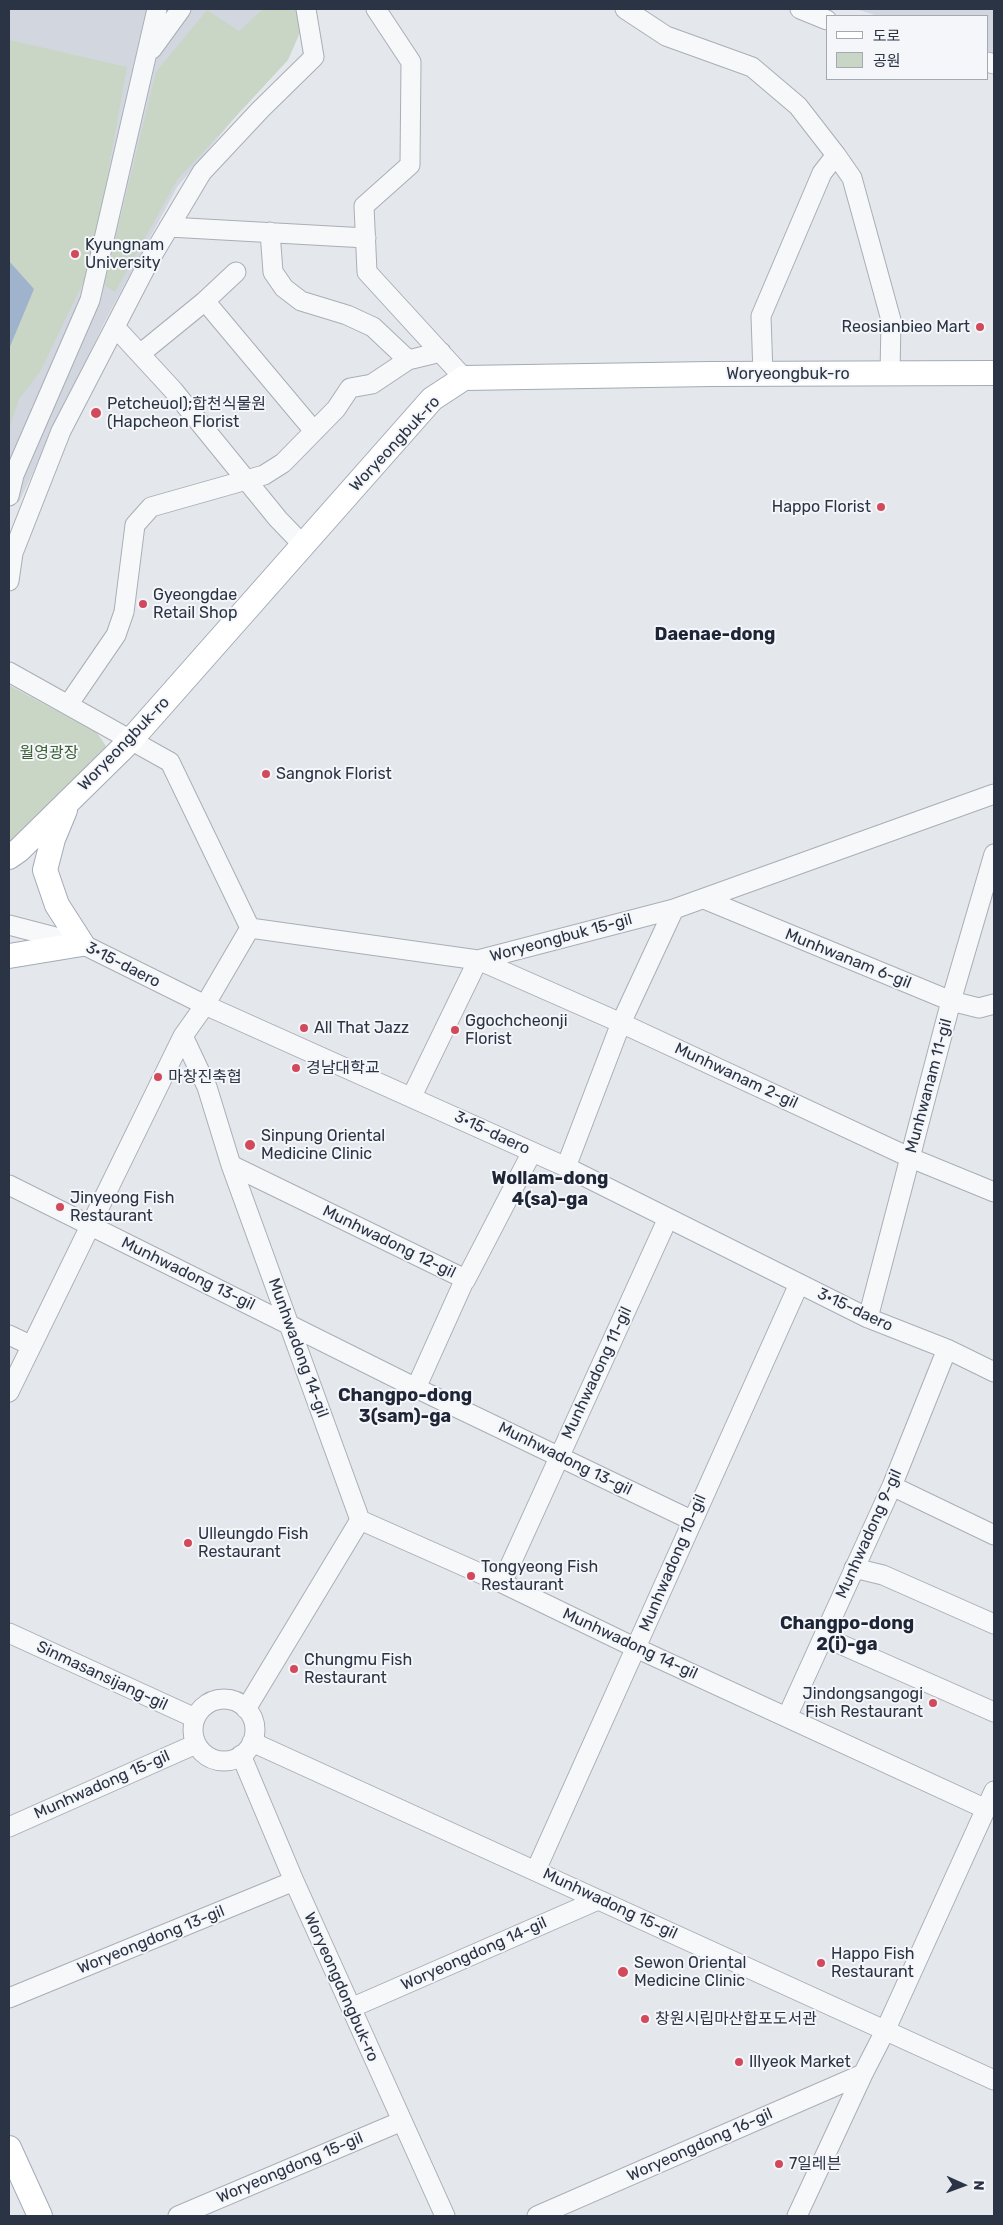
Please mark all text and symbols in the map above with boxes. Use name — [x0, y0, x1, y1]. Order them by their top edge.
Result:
legend — [826, 15, 988, 80]
text: 도로 — [873, 27, 901, 45]
text: 공원 — [873, 52, 901, 70]
place label: Kyungnam University — [85, 235, 164, 273]
marker: Kyungnam University — [69, 248, 81, 260]
place label: Reosianbieo Mart — [842, 317, 970, 337]
marker: Reosianbieo Mart — [974, 321, 986, 333]
street label: Woryeongbuk-ro — [726, 364, 850, 384]
street label: Woryeongbuk-ro — [346, 392, 444, 496]
place label: Petcheuol);합천식물원 (Hapcheon Florist — [107, 394, 266, 432]
marker: Petcheuol);합천식물원 (Hapcheon Florist — [89, 406, 103, 420]
place label: Happo Florist — [772, 497, 871, 517]
marker: Happo Florist — [875, 501, 887, 513]
place label: Gyeongdae Retail Shop — [153, 585, 237, 623]
marker: Gyeongdae Retail Shop — [137, 598, 149, 610]
district label: Daenae-dong — [654, 624, 776, 646]
street label: Woryeongbuk-ro — [74, 693, 174, 795]
park label: 월영광장 — [20, 743, 78, 763]
place label: Sangnok Florist — [276, 764, 392, 784]
marker: Sangnok Florist — [260, 768, 272, 780]
street label: Woryeongbuk 15-gil — [488, 910, 634, 966]
street label: Munhwanam 6-gil — [782, 925, 914, 993]
street label: 3·15-daero — [83, 938, 163, 992]
place label: Ggochcheonji Florist — [465, 1011, 568, 1049]
street label: Munhwanam 11-gil — [902, 1017, 956, 1155]
place label: All That Jazz — [314, 1018, 409, 1038]
marker: All That Jazz — [298, 1022, 310, 1034]
marker: Ggochcheonji Florist — [449, 1024, 461, 1036]
street label: Munhwanam 2-gil — [671, 1039, 801, 1113]
place label: 경남대학교 — [306, 1058, 380, 1078]
marker: 경남대학교 — [290, 1062, 302, 1074]
place label: 마창진축협 — [168, 1067, 242, 1087]
marker: 마창진축협 — [152, 1071, 164, 1083]
street label: 3·15-daero — [451, 1107, 533, 1159]
place label: Sinpung Oriental Medicine Clinic — [261, 1126, 385, 1164]
marker: Sinpung Oriental Medicine Clinic — [243, 1138, 257, 1152]
district label: Wollam-dong 4(sa)-ga — [492, 1168, 608, 1210]
place label: Jinyeong Fish Restaurant — [70, 1188, 174, 1226]
marker: Jinyeong Fish Restaurant — [54, 1201, 66, 1213]
street label: Munhwadong 12-gil — [319, 1201, 459, 1283]
street label: Munhwadong 13-gil — [118, 1233, 258, 1315]
street label: Munhwadong 14-gil — [264, 1276, 332, 1420]
street label: 3·15-daero — [814, 1284, 896, 1336]
street label: Munhwadong 11-gil — [558, 1304, 636, 1442]
district label: Changpo-dong 3(sam)-ga — [338, 1385, 472, 1428]
street label: Munhwadong 13-gil — [495, 1418, 635, 1500]
street label: Munhwadong 9-gil — [832, 1466, 906, 1602]
street label: Munhwadong 10-gil — [635, 1492, 711, 1634]
place label: Ulleungdo Fish Restaurant — [198, 1524, 309, 1562]
marker: Ulleungdo Fish Restaurant — [182, 1537, 194, 1549]
place label: Tongyeong Fish Restaurant — [481, 1557, 598, 1595]
marker: Tongyeong Fish Restaurant — [465, 1570, 477, 1582]
street label: Munhwadong 14-gil — [559, 1604, 701, 1684]
district label: Changpo-dong 2(i)-ga — [780, 1613, 914, 1656]
street label: Sinmasansijang-gil — [33, 1637, 171, 1715]
place label: Chungmu Fish Restaurant — [304, 1650, 412, 1688]
marker: Chungmu Fish Restaurant — [288, 1663, 300, 1675]
place label: Jindongsangogi Fish Restaurant — [802, 1684, 923, 1722]
marker: Jindongsangogi Fish Restaurant — [927, 1697, 939, 1709]
street label: Munhwadong 15-gil — [31, 1746, 173, 1824]
street label: Munhwadong 15-gil — [540, 1864, 680, 1944]
street label: Woryeongdong 13-gil — [75, 1902, 227, 1978]
street label: Woryeongdongbuk-ro — [299, 1909, 383, 2065]
street label: Woryeongdong 14-gil — [398, 1913, 550, 1995]
place label: Happo Fish Restaurant — [831, 1944, 915, 1982]
place label: Sewon Oriental Medicine Clinic — [634, 1953, 746, 1991]
marker: Happo Fish Restaurant — [815, 1957, 827, 1969]
marker: Sewon Oriental Medicine Clinic — [616, 1965, 630, 1979]
place label: 창원시립마산합포도서관 — [655, 2009, 817, 2029]
marker: 창원시립마산합포도서관 — [639, 2013, 651, 2025]
place label: Illyeok Market — [749, 2052, 851, 2072]
marker: Illyeok Market — [733, 2056, 745, 2068]
street label: Woryeongdong 16-gil — [624, 2104, 776, 2186]
street label: Woryeongdong 15-gil — [214, 2128, 366, 2208]
place label: 7일레븐 — [789, 2154, 841, 2174]
marker: 7일레븐 — [773, 2158, 785, 2170]
north arrow — [938, 2160, 988, 2210]
text: N — [970, 2180, 987, 2191]

